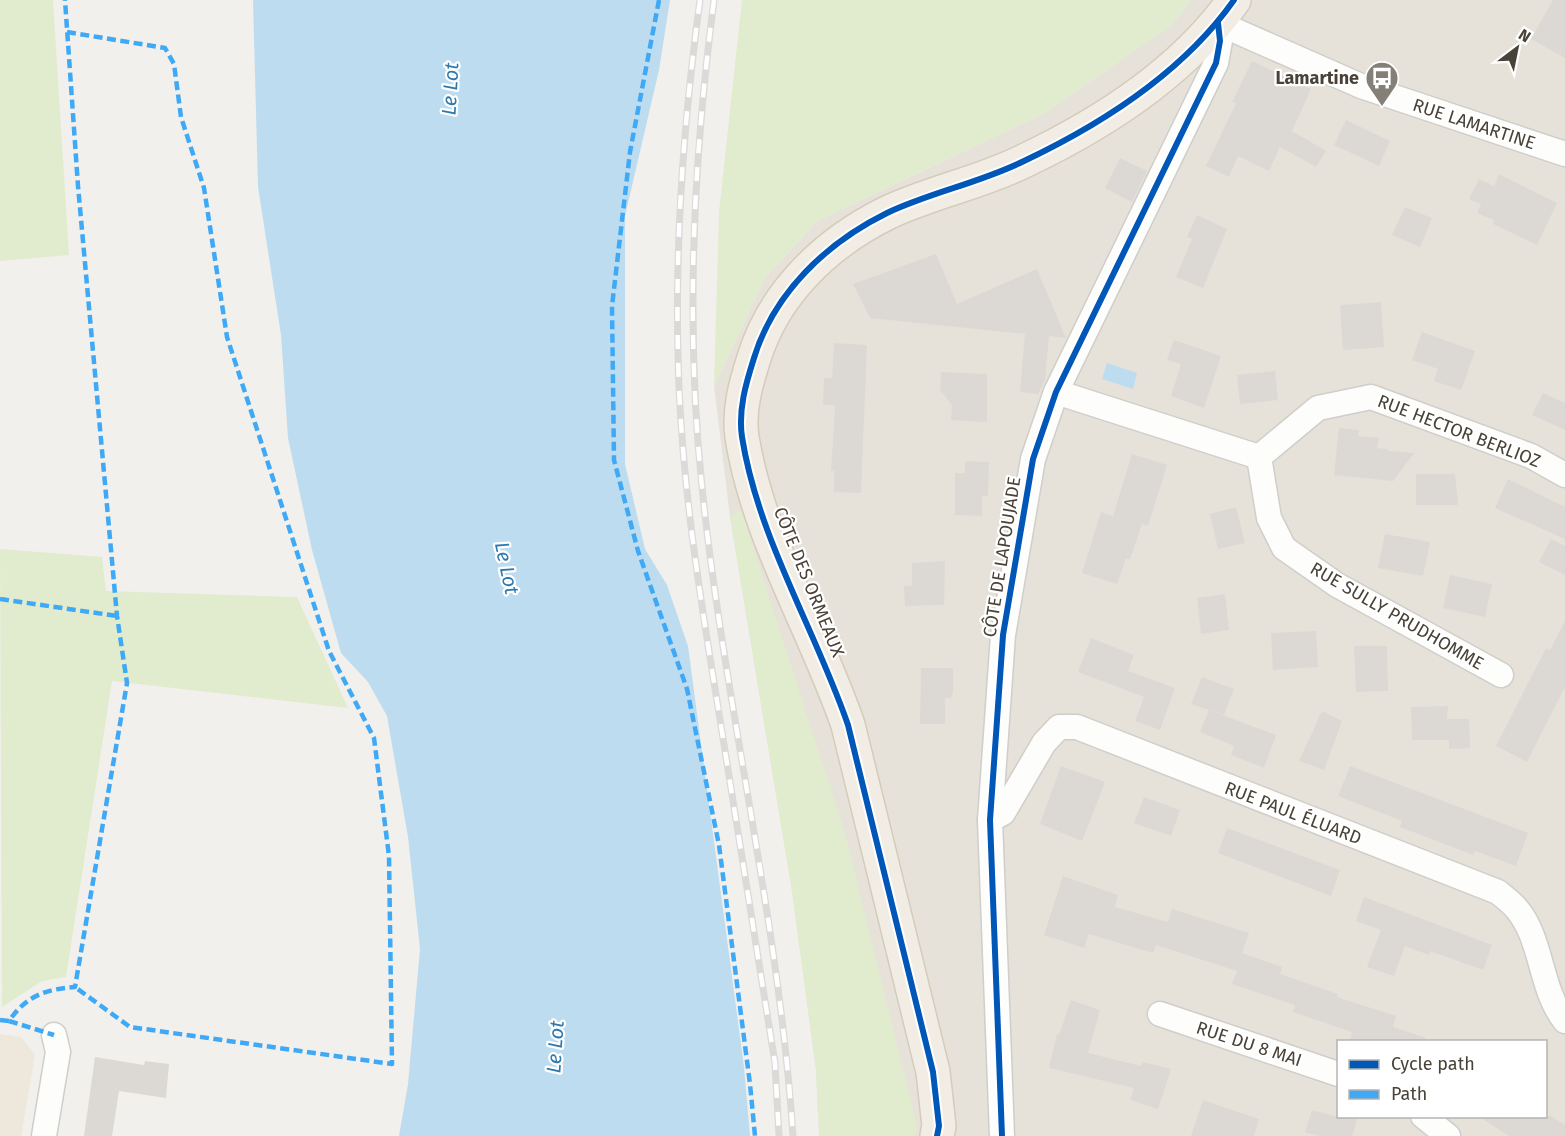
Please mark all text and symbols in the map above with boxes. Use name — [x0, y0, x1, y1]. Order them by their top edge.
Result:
north arrow — [1487, 18, 1547, 78]
text: N — [1515, 25, 1534, 47]
bus stop icon: Lamartine — [1364, 60, 1400, 107]
water label: Le Lot — [437, 61, 463, 116]
place label: Lamartine — [1275, 67, 1359, 89]
street label: RUE LAMARTINE — [1410, 94, 1538, 154]
street label: RUE HECTOR BERLIOZ — [1375, 390, 1543, 472]
street label: CÔTE DE LAPOUJADE — [978, 475, 1026, 639]
street label: CÔTE DES ORMEAUX — [769, 504, 849, 660]
water label: Le Lot — [490, 540, 524, 597]
street label: RUE SULLY PRUDHOMME — [1306, 557, 1488, 675]
street label: RUE PAUL ÉLUARD — [1221, 776, 1365, 849]
street label: RUE DU 8 MAI — [1193, 1017, 1305, 1071]
water label: Le Lot — [541, 1019, 569, 1074]
legend — [1337, 1040, 1547, 1118]
text: Cycle path — [1391, 1053, 1475, 1075]
text: Path — [1391, 1083, 1427, 1105]

